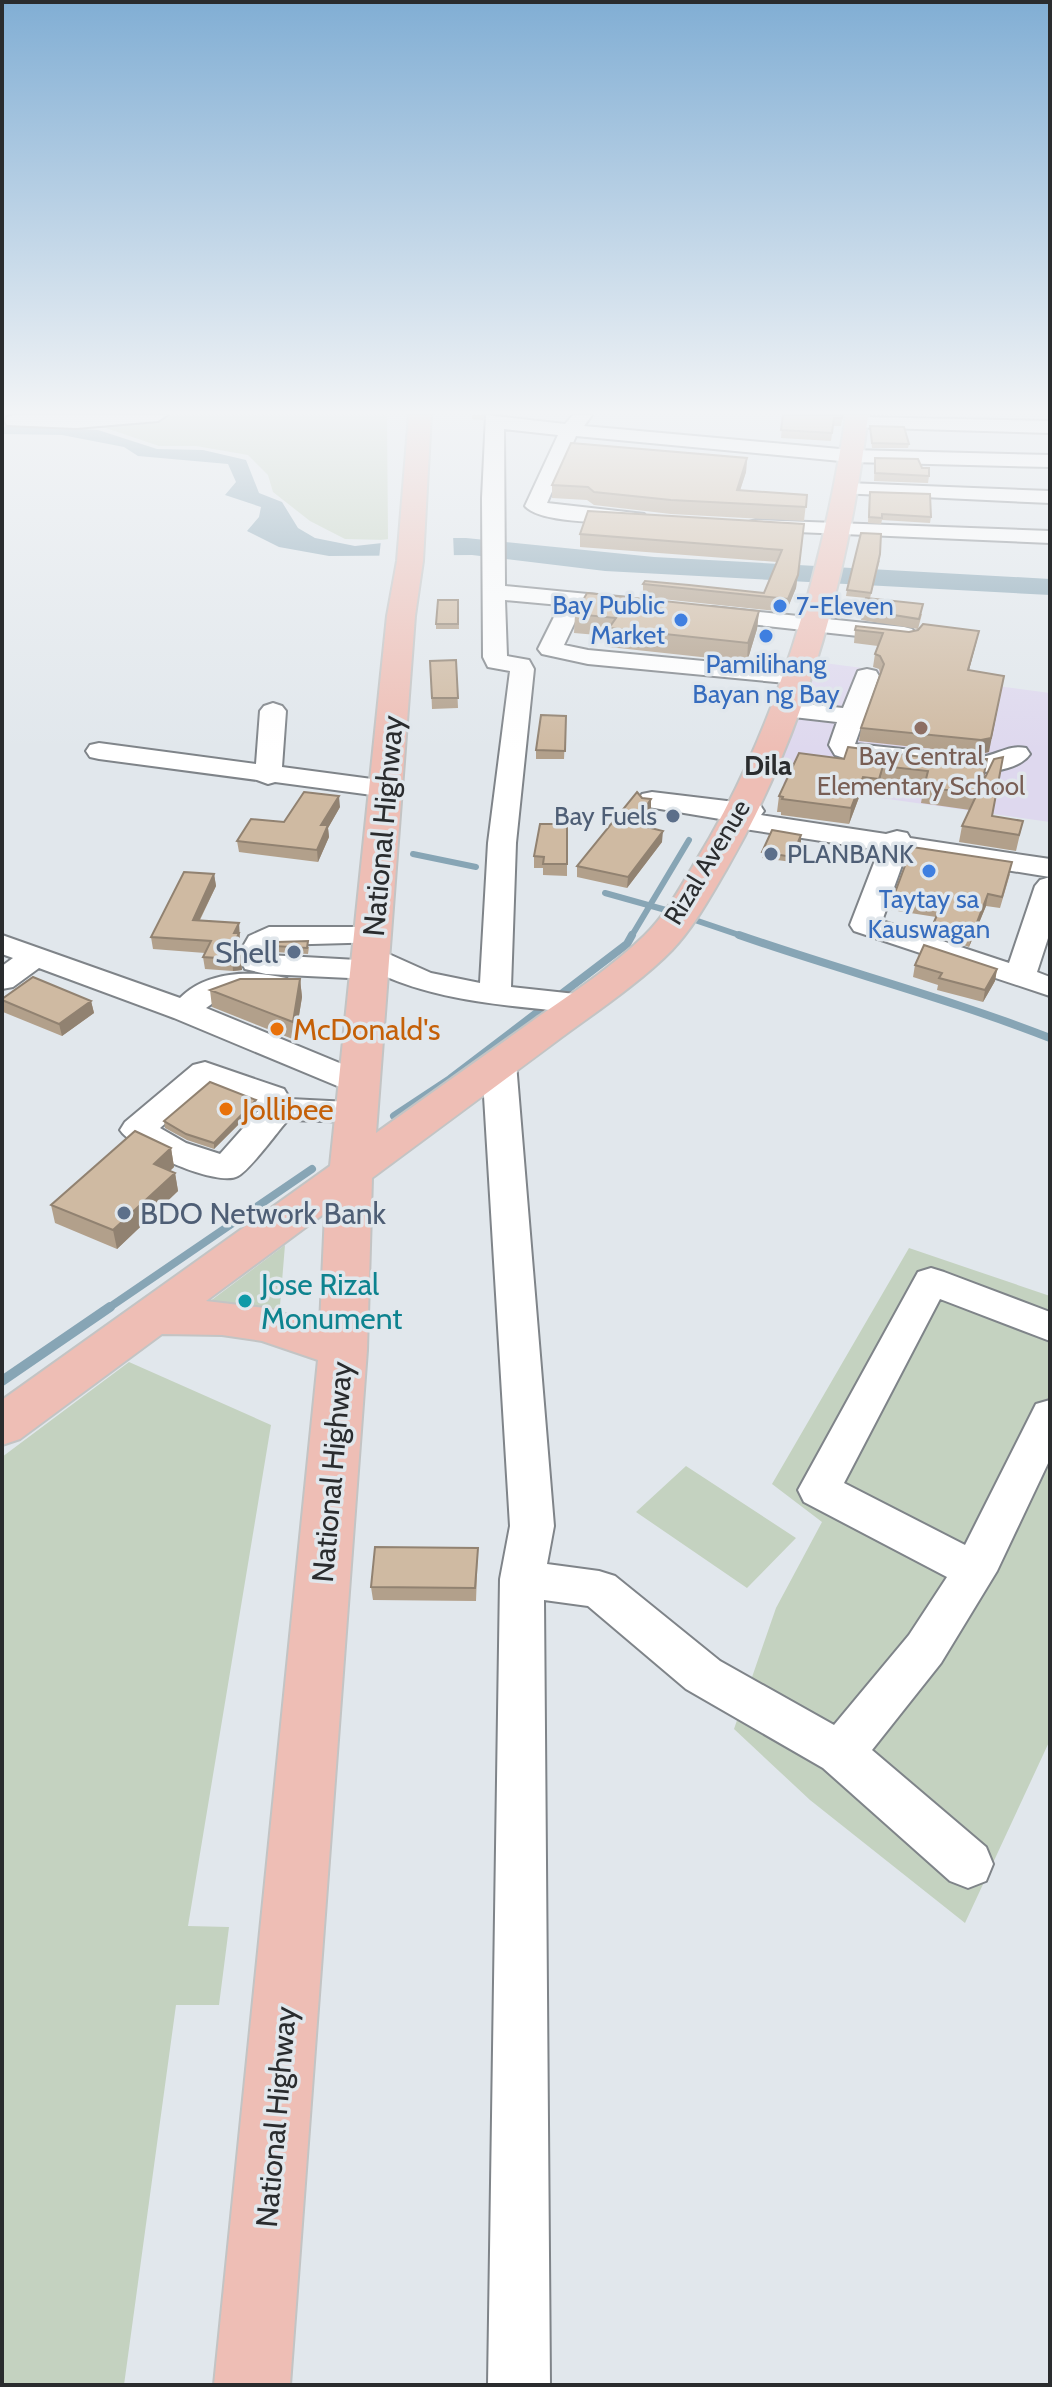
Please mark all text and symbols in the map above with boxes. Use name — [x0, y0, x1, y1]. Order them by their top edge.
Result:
place label: Bay Public Market — [552, 589, 665, 651]
place label: 7-Eleven — [796, 590, 894, 622]
marker: 7-Eleven — [771, 597, 789, 615]
marker: Bay Public Market — [672, 611, 690, 629]
marker: Pamilihang Bayan ng Bay — [757, 627, 775, 645]
place label: Pamilihang Bayan ng Bay — [692, 648, 840, 710]
street label: National Highway — [355, 714, 411, 938]
marker: Bay Central Elementary School — [912, 719, 930, 737]
place label: Bay Central Elementary School — [817, 740, 1025, 802]
district label: Dila — [744, 748, 792, 782]
street label: Rizal Avenue — [657, 794, 757, 930]
place label: Bay Fuels — [554, 800, 657, 832]
marker: Bay Fuels — [664, 807, 682, 825]
place label: PLANBANK — [787, 838, 914, 870]
marker: PLANBANK — [762, 845, 780, 863]
marker: Taytay sa Kauswagan — [920, 862, 938, 880]
place label: Taytay sa Kauswagan — [868, 883, 990, 945]
place label: Shell — [215, 934, 278, 971]
marker: Shell — [285, 943, 303, 961]
place label: McDonald's — [293, 1011, 440, 1048]
marker: McDonald's — [268, 1020, 286, 1038]
place label: Jollibee — [241, 1091, 334, 1128]
marker: Jollibee — [217, 1100, 235, 1118]
place label: BDO Network Bank — [140, 1195, 387, 1232]
marker: BDO Network Bank — [115, 1204, 133, 1222]
place label: Jose Rizal Monument — [260, 1266, 402, 1337]
marker: Jose Rizal Monument — [236, 1292, 254, 1310]
street label: National Highway — [304, 1360, 360, 1584]
street label: National Highway — [248, 2005, 304, 2229]

